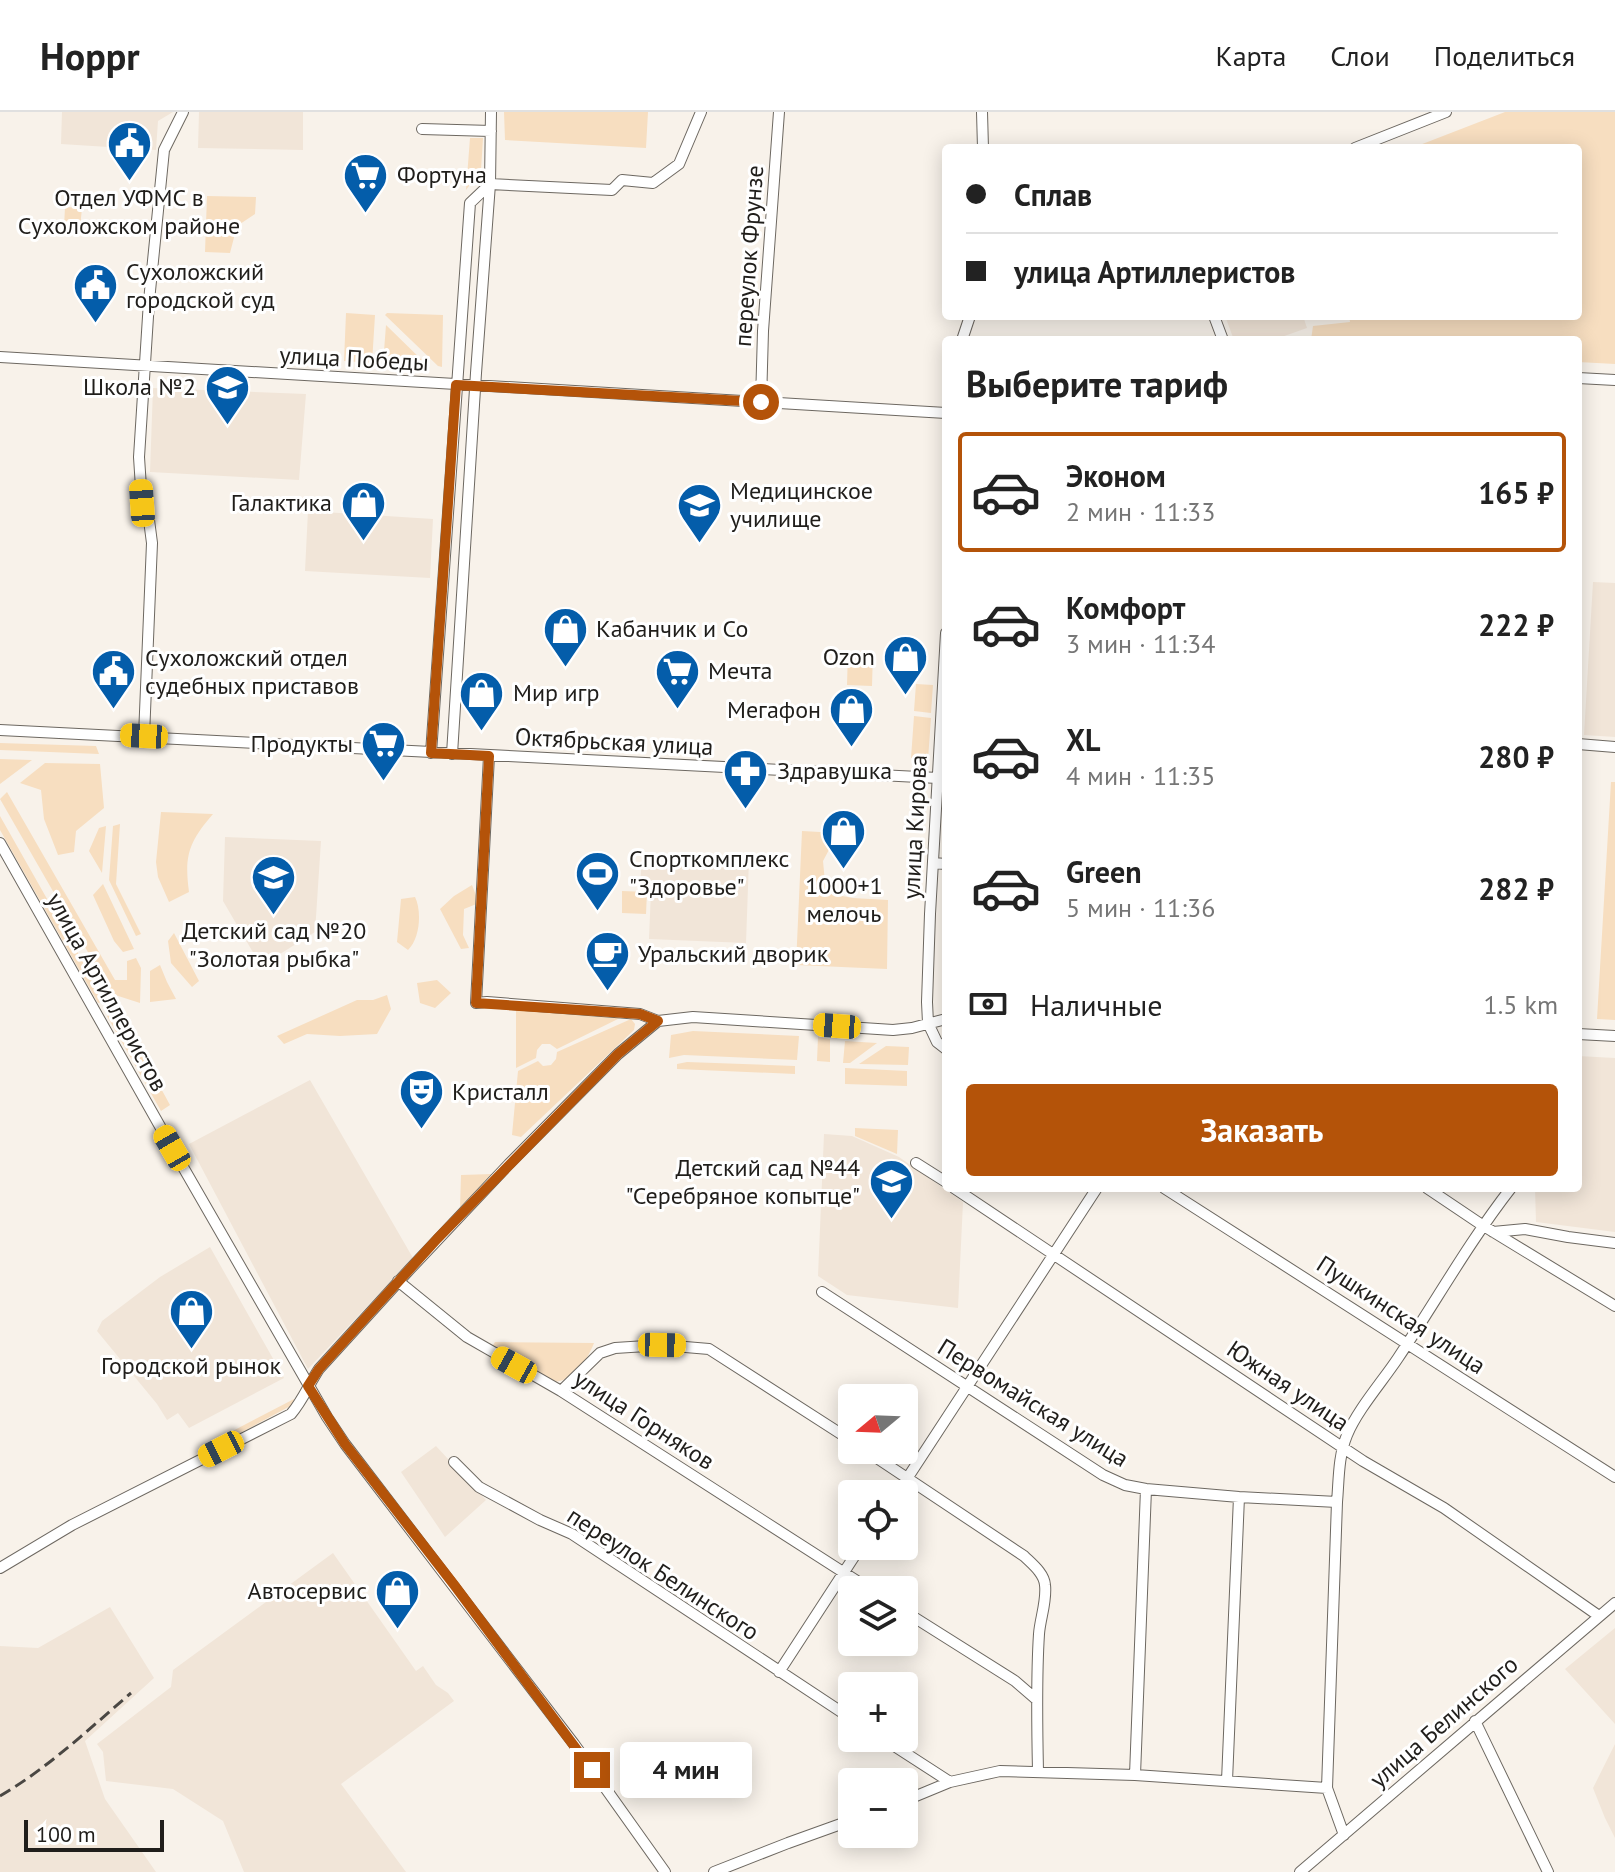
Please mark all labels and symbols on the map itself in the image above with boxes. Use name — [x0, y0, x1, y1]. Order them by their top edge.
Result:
public building icon: Отдел УФМС в Сухоложском районе — [105, 120, 153, 183]
supermarket icon: Фортуна — [342, 151, 390, 214]
place label: Фортуна — [397, 159, 487, 190]
street label: переулок Фрунзе — [727, 164, 770, 348]
place label: Отдел УФМС в Сухоложском районе — [18, 182, 240, 241]
place label: Сухоложский городской суд — [126, 256, 275, 315]
public building icon: Сухоложский городской суд — [71, 262, 119, 325]
street label: улица Победы — [279, 339, 430, 378]
school or university icon: Школа №2 — [203, 363, 251, 426]
place label: Школа №2 — [83, 371, 196, 402]
route start — [743, 384, 779, 420]
place label: Медицинское училище — [730, 475, 873, 534]
car — [128, 478, 156, 528]
shop icon: Галактика — [339, 479, 387, 542]
school or university icon: Медицинское училище — [675, 481, 723, 544]
place label: Галактика — [231, 487, 332, 518]
shop icon: Кабанчик и Со — [541, 605, 589, 668]
place label: Кабанчик и Со — [596, 613, 748, 644]
shop icon: Ozon — [882, 633, 930, 696]
place label: Ozon — [823, 641, 875, 672]
place label: Сухоложский отдел судебных приставов — [145, 642, 359, 701]
supermarket icon: Мечта — [653, 647, 701, 710]
public building icon: Сухоложский отдел судебных приставов — [90, 648, 138, 711]
place label: Мечта — [708, 655, 772, 686]
shop icon: Мир игр — [458, 669, 506, 732]
place label: Мир игр — [513, 677, 599, 708]
shop icon: Мегафон — [828, 686, 876, 749]
place label: Мегафон — [727, 694, 821, 725]
supermarket icon: Продукты — [360, 720, 408, 783]
street label: Октябрьская улица — [514, 721, 714, 762]
car — [119, 723, 169, 749]
place label: Продукты — [250, 728, 353, 759]
pharmacy icon: Здравушка — [722, 747, 770, 810]
street label: улица Кирова — [895, 754, 934, 900]
place label: Здравушка — [777, 755, 892, 786]
shop icon: 1000+1 мелочь — [820, 808, 868, 871]
place label: Спорткомплекс "Здоровье" — [629, 843, 789, 902]
sports icon: Спорткомплекс "Здоровье" — [574, 849, 622, 912]
school or university icon: Детский сад №20 "Золотая рыбка" — [250, 853, 298, 916]
place label: 1000+1 мелочь — [805, 870, 883, 929]
street label: улица Артиллеристов — [40, 887, 175, 1097]
place label: Детский сад №20 "Золотая рыбка" — [182, 915, 366, 974]
cafe icon: Уральский дворик — [583, 930, 631, 993]
place label: Уральский дворик — [638, 938, 829, 969]
car — [812, 1012, 862, 1040]
theatre icon: Кристалл — [397, 1068, 445, 1131]
place label: Кристалл — [452, 1076, 549, 1107]
car — [150, 1121, 194, 1175]
place label: Детский сад №44 "Серебряное копытце" — [626, 1152, 860, 1211]
school or university icon: Детский сад №44 "Серебряное копытце" — [867, 1158, 915, 1221]
street label: Пушкинская улица — [1311, 1248, 1492, 1381]
shop icon: Городской рынок — [167, 1288, 215, 1351]
street label: Первомайская улица — [932, 1331, 1135, 1474]
car — [638, 1333, 686, 1357]
street label: Южная улица — [1221, 1333, 1355, 1438]
car — [487, 1343, 541, 1387]
place label: Городской рынок — [101, 1350, 282, 1381]
street label: улица Горняков — [568, 1363, 721, 1477]
north arrow — [838, 1384, 918, 1464]
car — [194, 1427, 248, 1471]
street label: переулок Белинского — [561, 1500, 765, 1647]
shop icon: Автосервис — [374, 1567, 422, 1630]
place label: Автосервис — [248, 1575, 367, 1606]
street label: улица Белинского — [1363, 1649, 1524, 1795]
callout: 4 мин — [620, 1742, 752, 1798]
route end — [574, 1752, 610, 1788]
scale bar — [24, 1816, 164, 1852]

